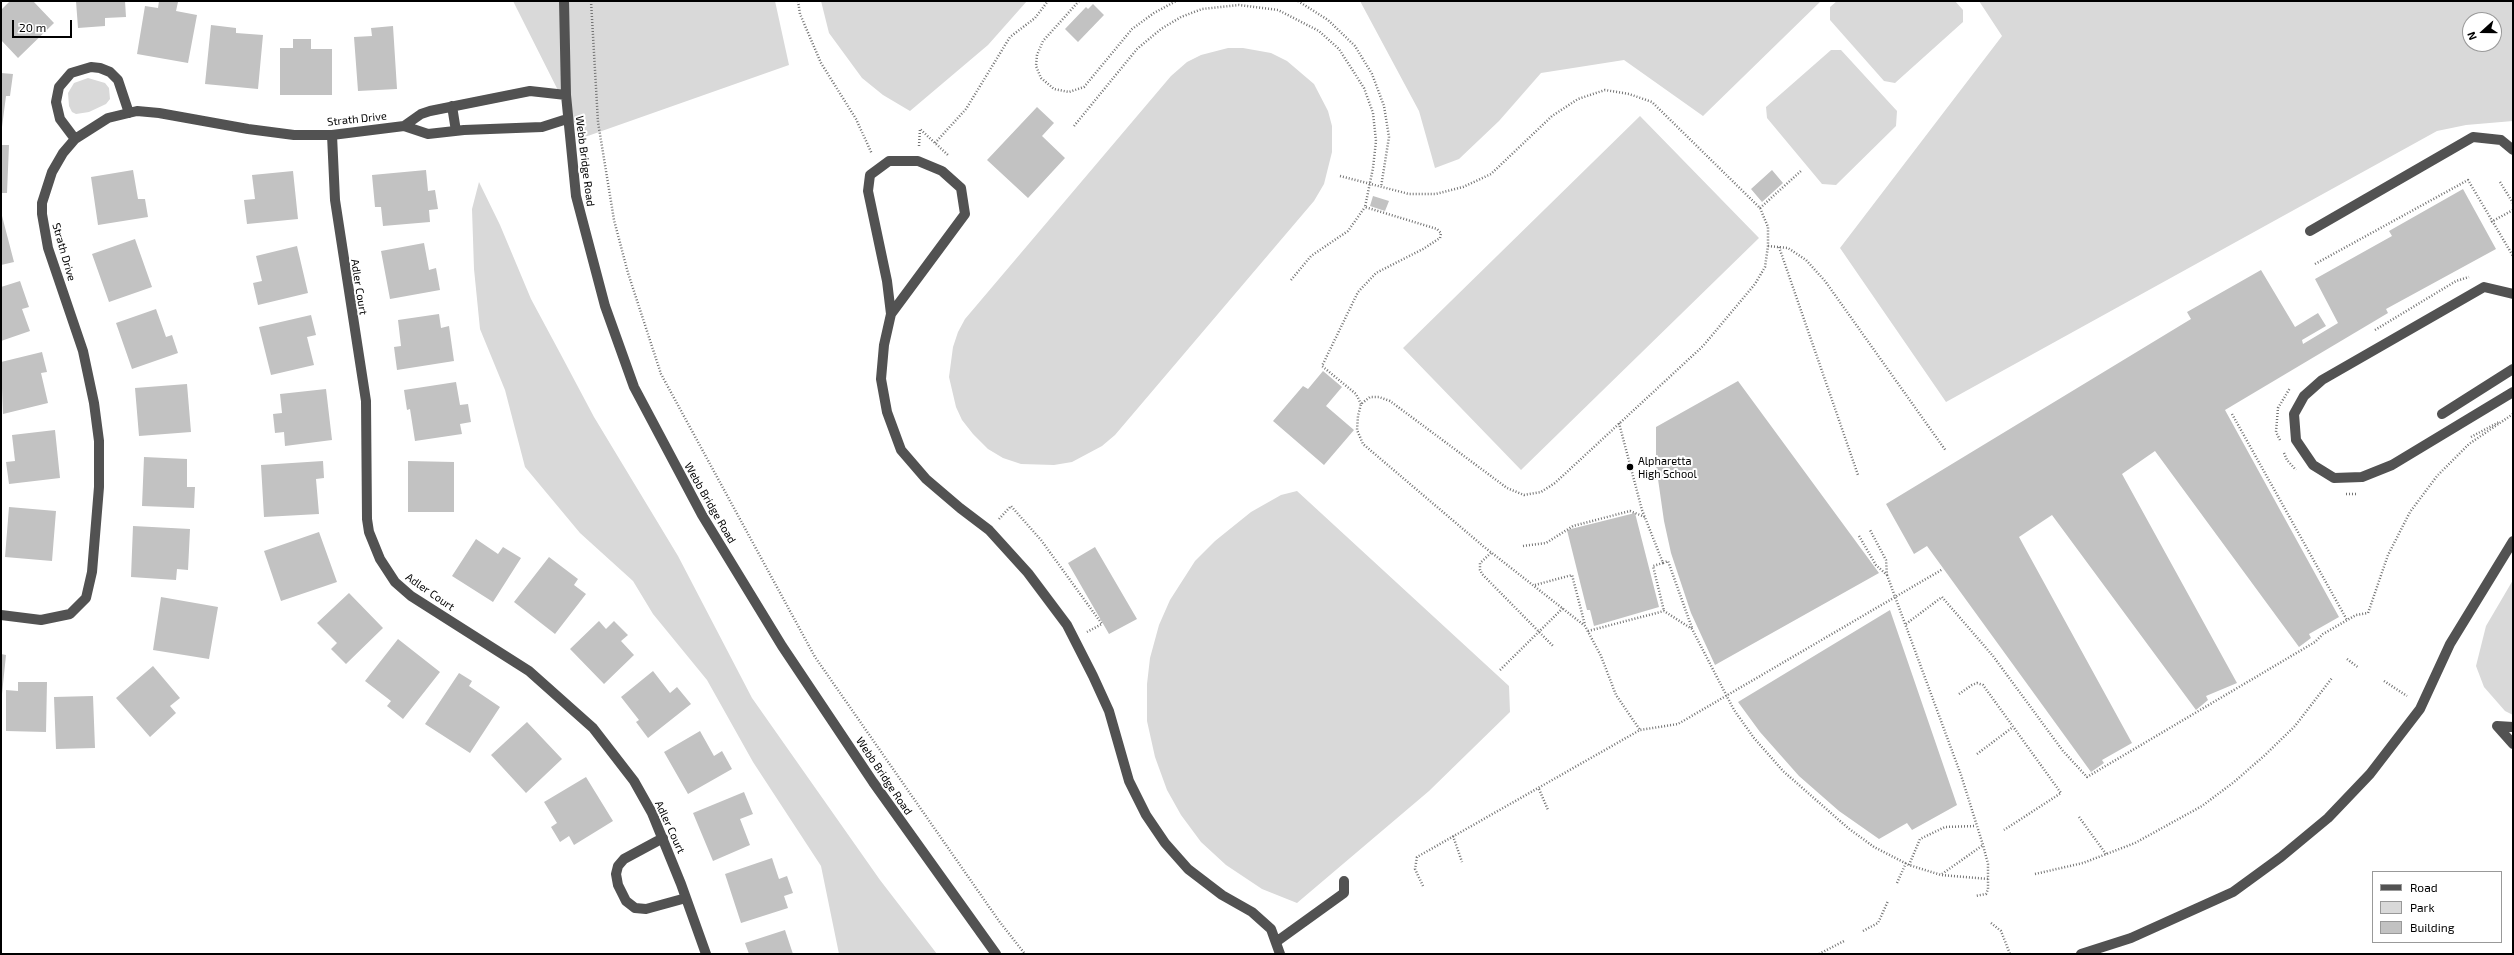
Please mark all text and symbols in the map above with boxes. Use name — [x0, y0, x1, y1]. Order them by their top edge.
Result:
scale bar — [14, 12, 74, 38]
north arrow — [2462, 12, 2502, 52]
text: 20 m — [19, 20, 46, 34]
text: N — [2464, 30, 2479, 42]
street label: Strath Drive — [327, 109, 387, 129]
street label: Webb Bridge Road — [573, 115, 597, 207]
street label: Strath Drive — [49, 221, 79, 283]
street label: Adler Court — [348, 258, 370, 316]
place label: Alpharetta High School — [1638, 454, 1697, 480]
street label: Webb Bridge Road — [681, 460, 739, 546]
marker: Alpharetta High School — [1625, 462, 1635, 472]
street label: Adler Court — [403, 570, 457, 614]
street label: Webb Bridge Road — [853, 735, 915, 817]
street label: Adler Court — [652, 799, 688, 855]
legend — [2372, 871, 2502, 943]
text: Road — [2410, 880, 2438, 894]
text: Park — [2410, 900, 2435, 914]
text: Building — [2410, 920, 2454, 934]

